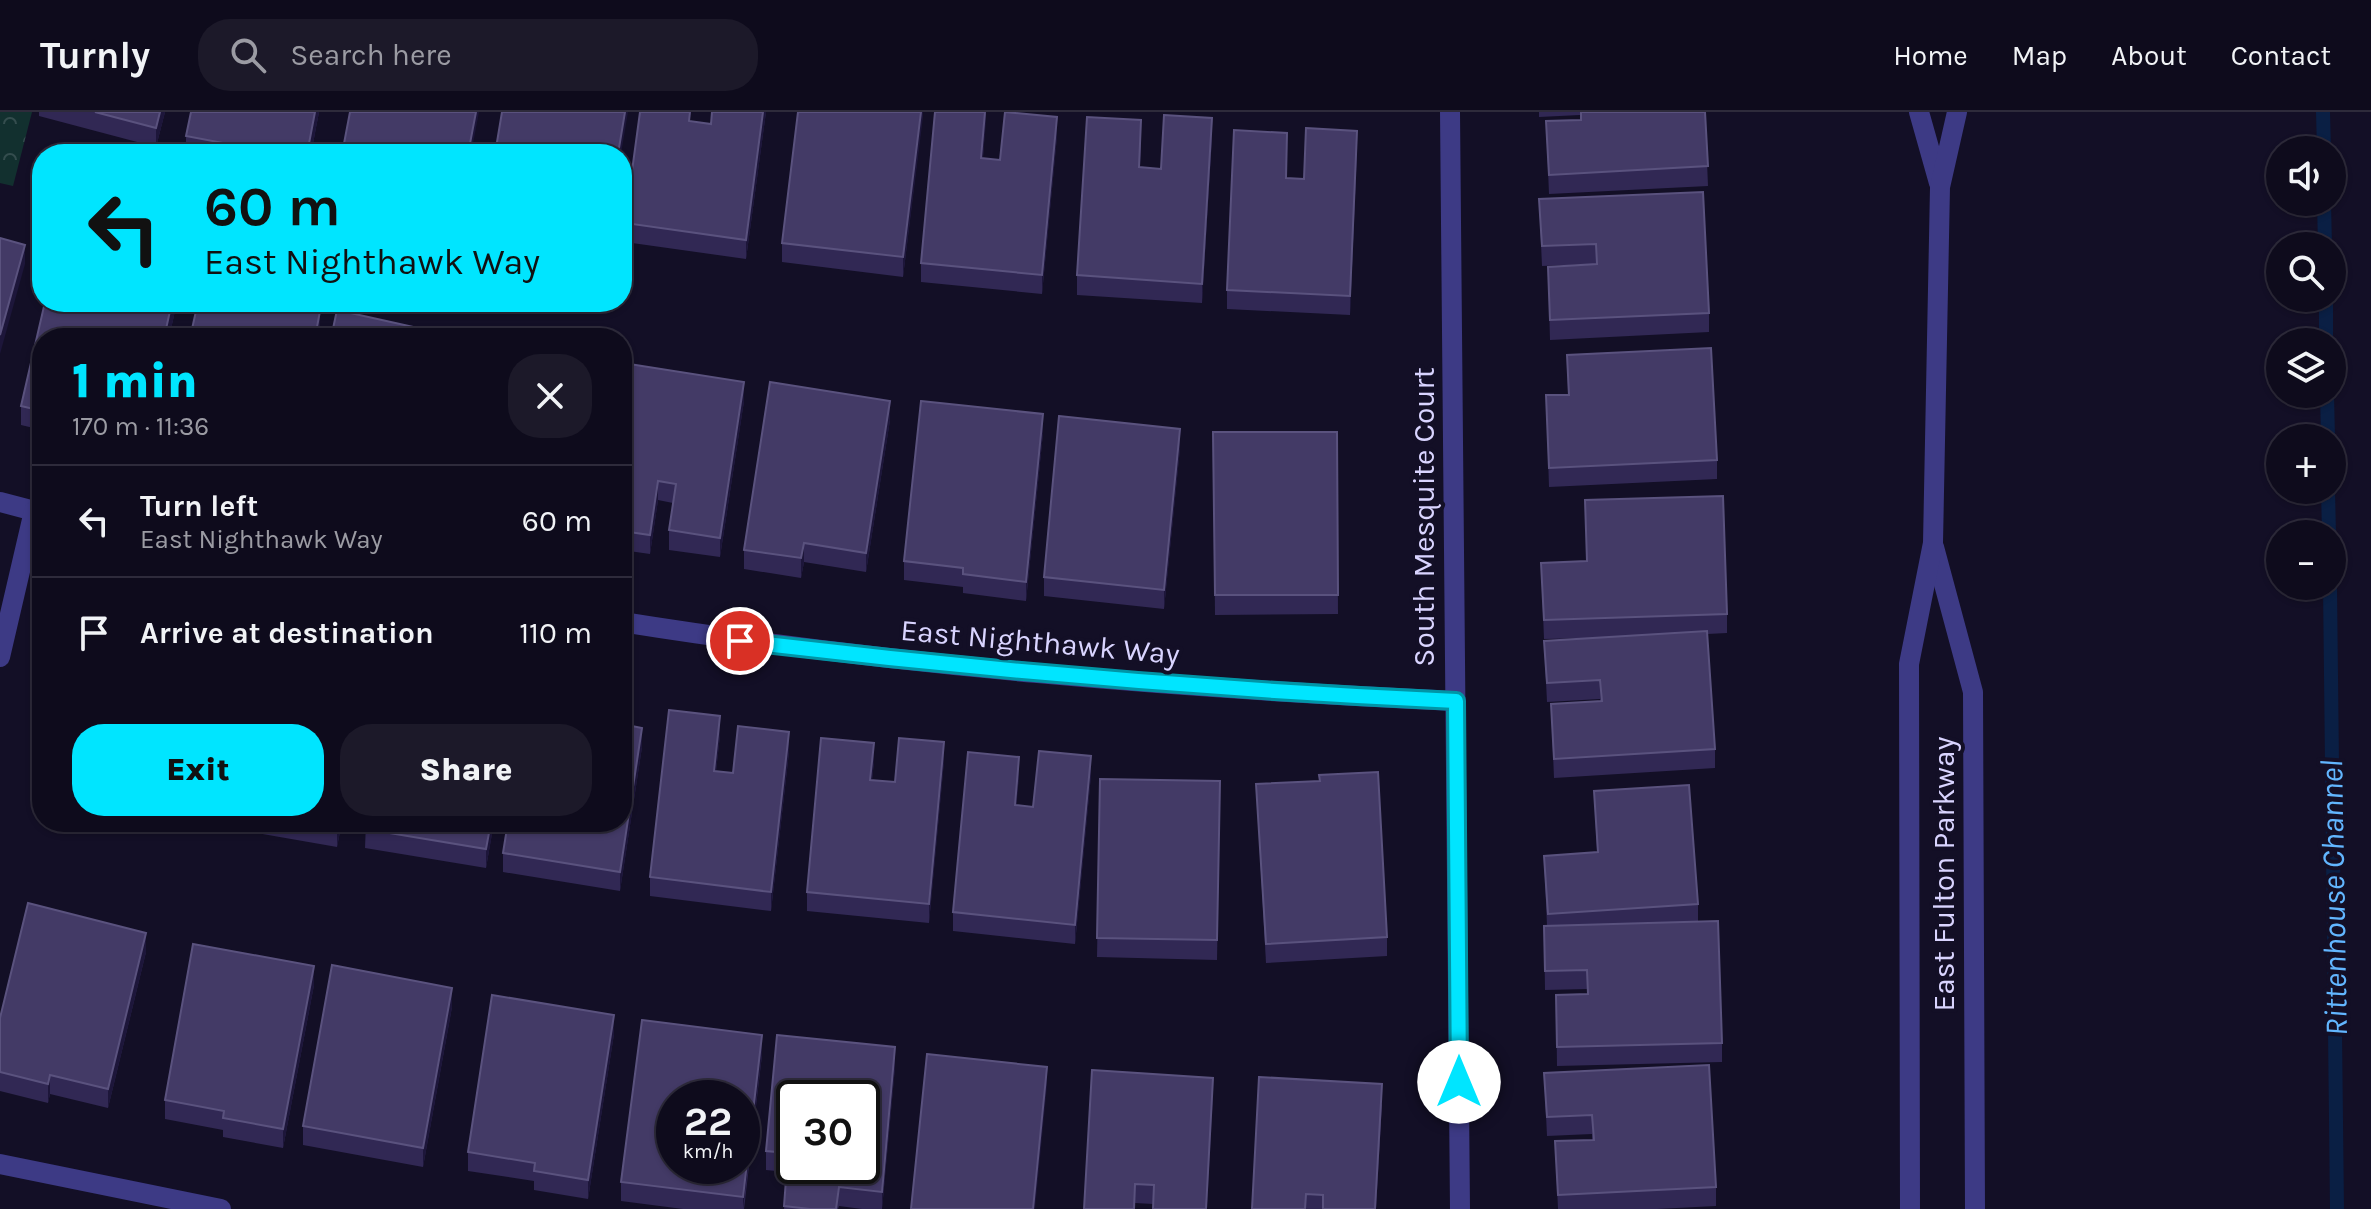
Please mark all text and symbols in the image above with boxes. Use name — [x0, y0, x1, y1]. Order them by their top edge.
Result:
search box — [198, 19, 758, 91]
text: Turnly — [40, 33, 150, 78]
icon: search — [226, 33, 270, 77]
text: Search here — [290, 37, 452, 73]
text: Home — [1893, 39, 1968, 72]
text: Map — [2012, 39, 2067, 72]
text: About — [2111, 39, 2187, 72]
text: Contact — [2231, 39, 2331, 72]
map controls — [2266, 136, 2346, 600]
button: sound — [2266, 136, 2346, 216]
text: 60 m — [204, 174, 341, 239]
icon: left — [72, 176, 176, 280]
button: search — [2266, 232, 2346, 312]
text: East Nighthawk Way — [204, 241, 540, 283]
button: layers — [2266, 328, 2346, 408]
text: 1 min — [72, 353, 198, 409]
button: close — [508, 354, 592, 438]
street label: South Mesquite Court — [1406, 367, 1442, 667]
text: 170 m · 11:36 — [72, 411, 209, 442]
button: + — [2266, 424, 2346, 504]
text: Turn left — [140, 488, 258, 524]
icon: left — [72, 499, 116, 543]
text: 60 m — [522, 503, 592, 539]
button: − — [2266, 520, 2346, 600]
text: East Nighthawk Way — [140, 524, 383, 555]
pin — [706, 607, 774, 675]
icon: arrive — [72, 611, 116, 655]
street label: East Nighthawk Way — [899, 612, 1181, 672]
text: Arrive at destination — [140, 615, 434, 651]
text: 110 m — [519, 615, 592, 651]
icon: arrive — [718, 619, 762, 663]
button: Exit — [72, 724, 324, 816]
button: Share — [340, 724, 592, 816]
street label: East Fulton Parkway — [1926, 736, 1962, 1012]
water label: Rittenhouse Channel — [2313, 760, 2355, 1036]
position arrow — [1417, 1040, 1501, 1124]
speed limit sign: 30 — [776, 1080, 880, 1184]
text: 22 — [684, 1098, 732, 1145]
text: km/h — [683, 1140, 733, 1163]

